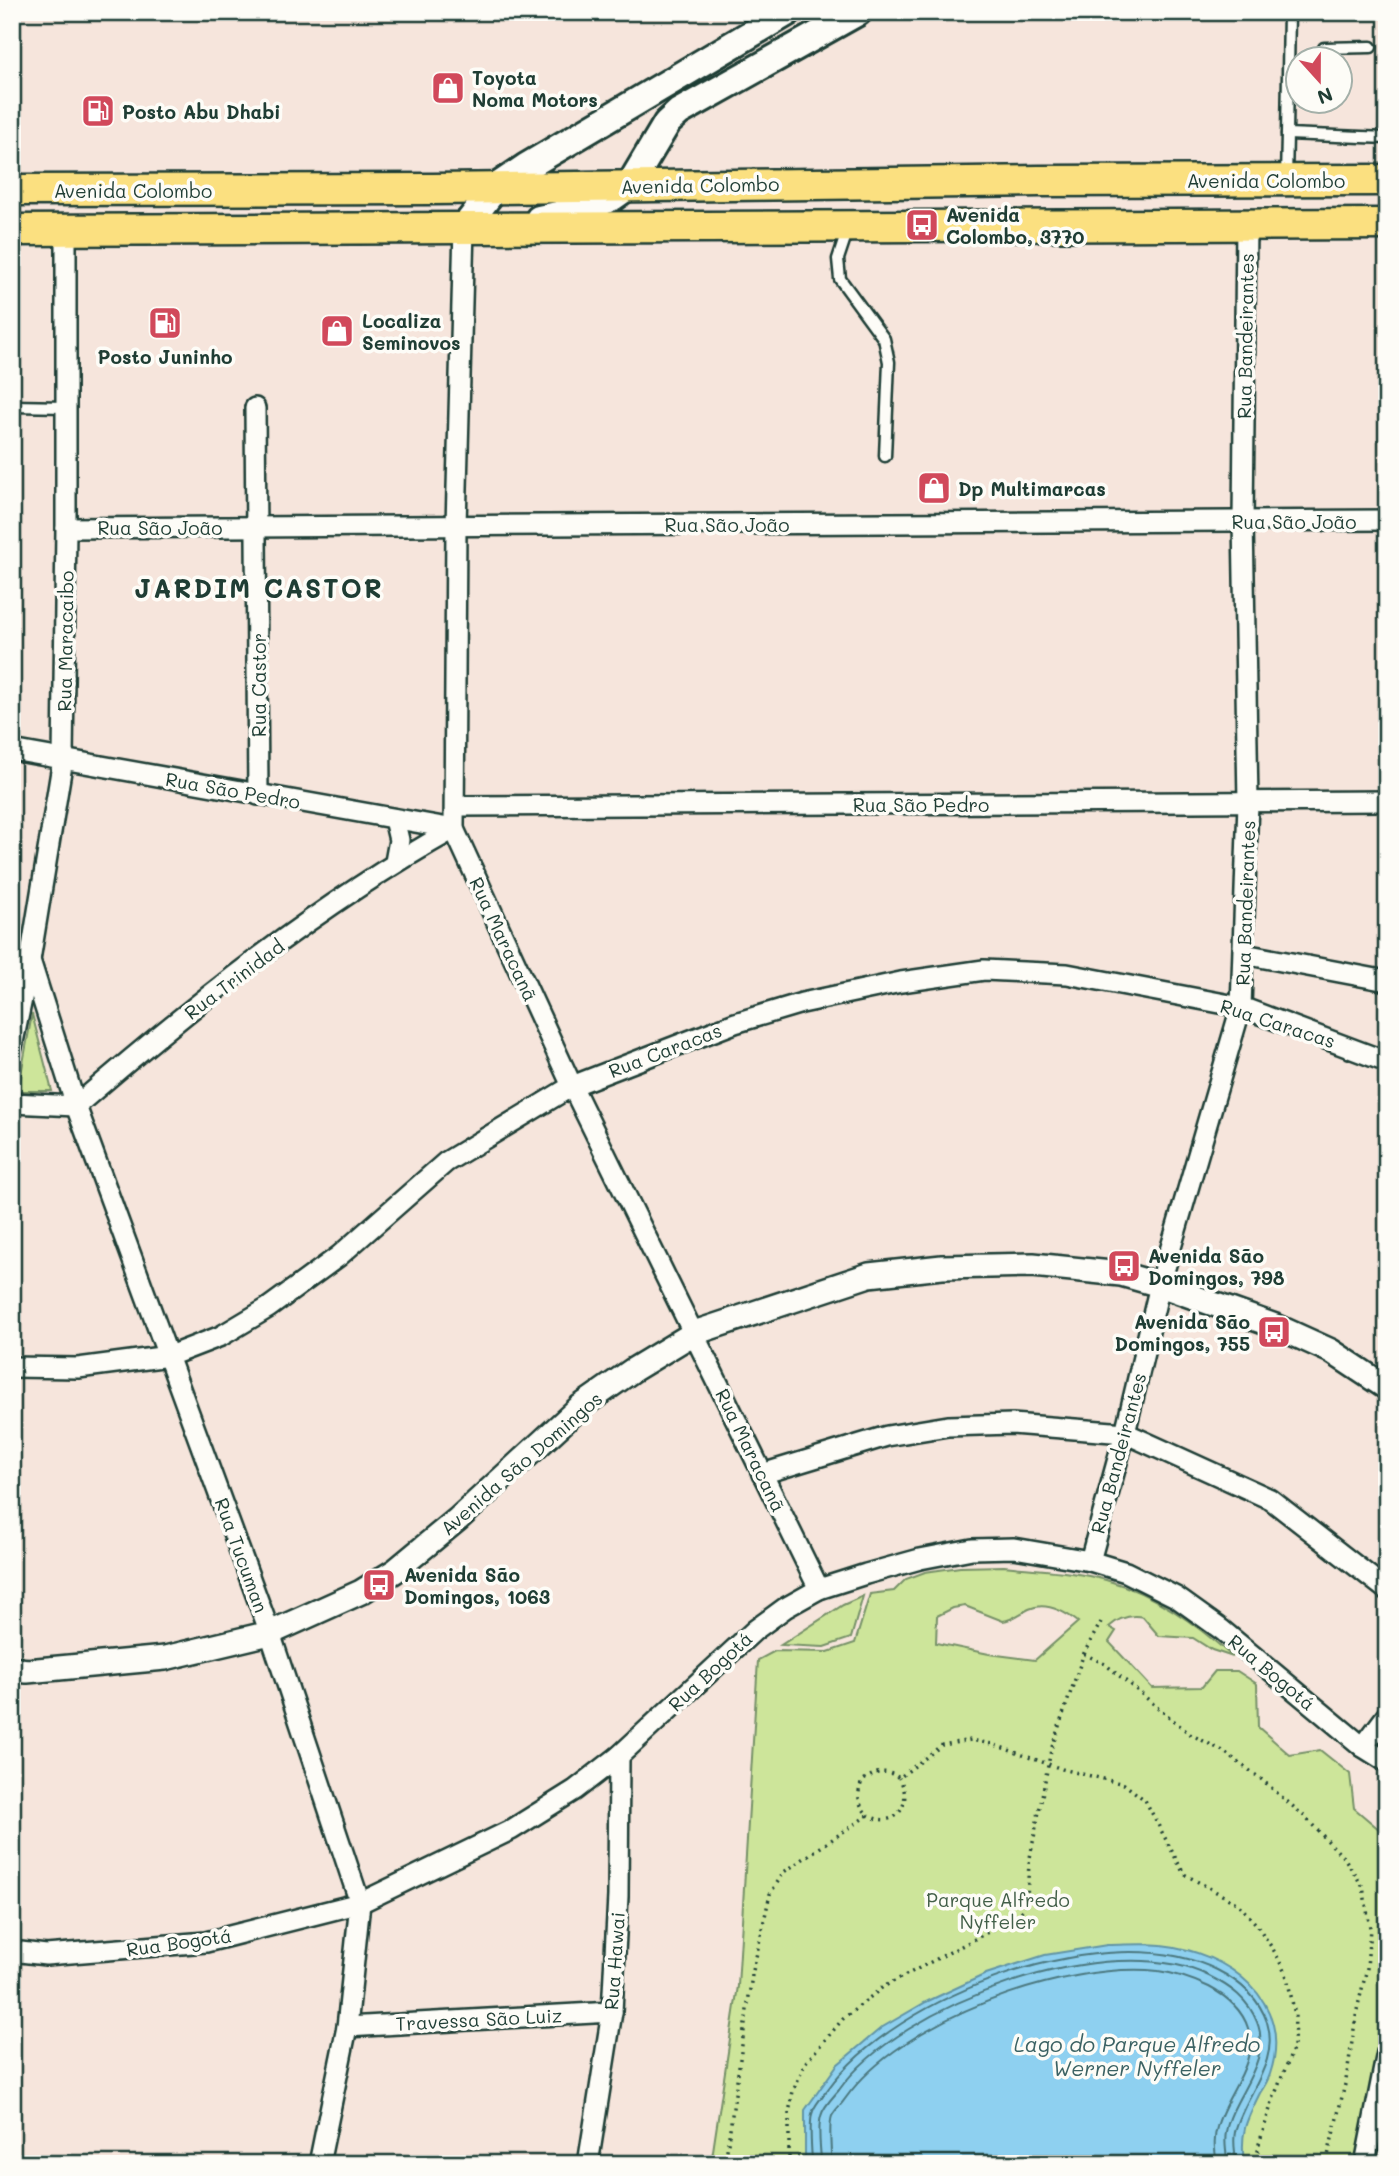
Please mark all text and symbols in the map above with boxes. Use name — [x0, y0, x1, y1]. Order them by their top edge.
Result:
north arrow — [1284, 46, 1354, 116]
place label: Toyota Noma Motors — [472, 65, 598, 112]
shop icon: Toyota Noma Motors — [429, 69, 467, 107]
text: N — [1314, 82, 1336, 111]
fuel station icon: Posto Abu Dhabi — [79, 92, 117, 130]
place label: Posto Abu Dhabi — [122, 99, 281, 124]
street label: Avenida Colombo — [1187, 168, 1345, 193]
street label: Avenida Colombo — [620, 171, 780, 199]
street label: Avenida Colombo — [54, 178, 212, 203]
place label: Avenida Colombo, 3770 — [946, 202, 1084, 249]
bus stop icon: Avenida Colombo, 3770 — [903, 206, 941, 244]
street label: Rua Bandeirantes — [1231, 253, 1259, 419]
fuel station icon: Posto Juninho — [146, 304, 184, 342]
place label: Localiza Seminovos — [362, 308, 461, 355]
shop icon: Localiza Seminovos — [318, 312, 356, 350]
place label: Posto Juninho — [97, 344, 233, 369]
shop icon: Dp Multimarcas — [915, 469, 953, 507]
place label: Dp Multimarcas — [958, 476, 1106, 501]
street label: Rua São João — [1231, 509, 1357, 534]
street label: Rua São João — [664, 512, 790, 537]
street label: Rua São João — [97, 515, 223, 540]
street label: Rua Maracaibo — [51, 570, 79, 712]
district label: JARDIM CASTOR — [134, 571, 384, 605]
street label: Rua Castor — [246, 633, 271, 737]
street label: Rua São Pedro — [164, 766, 302, 814]
street label: Rua São Pedro — [853, 792, 989, 817]
street label: Rua Bandeirantes — [1230, 820, 1260, 986]
street label: Rua Maracanã — [464, 873, 544, 1005]
street label: Rua Trinidad — [179, 933, 289, 1025]
street label: Rua Caracas — [1217, 993, 1339, 1053]
street label: Rua Caracas — [605, 1017, 725, 1083]
place label: Avenida São Domingos, 798 — [1148, 1243, 1285, 1290]
bus stop icon: Avenida São Domingos, 798 — [1105, 1247, 1143, 1285]
place label: Avenida São Domingos, 755 — [1115, 1309, 1250, 1356]
bus stop icon: Avenida São Domingos, 755 — [1255, 1313, 1293, 1351]
street label: Rua Bandeirantes — [1085, 1370, 1151, 1536]
street label: Rua Maracanã — [710, 1384, 792, 1516]
street label: Avenida São Domingos — [435, 1386, 607, 1540]
street label: Rua Tucuman — [210, 1494, 274, 1616]
place label: Avenida São Domingos, 1063 — [404, 1562, 550, 1609]
bus stop icon: Avenida São Domingos, 1063 — [360, 1566, 398, 1604]
street label: Rua Bogotá — [663, 1626, 757, 1716]
street label: Rua Bogotá — [1223, 1628, 1321, 1716]
park label: Parque Alfredo Nyffeler — [926, 1887, 1070, 1934]
street label: Rua Hawai — [598, 1911, 630, 2011]
street label: Rua Bogotá — [125, 1922, 233, 1962]
street label: Travessa São Luiz — [395, 2002, 563, 2036]
water label: Lago do Parque Alfredo Werner Nyffeler — [1014, 2030, 1260, 2081]

